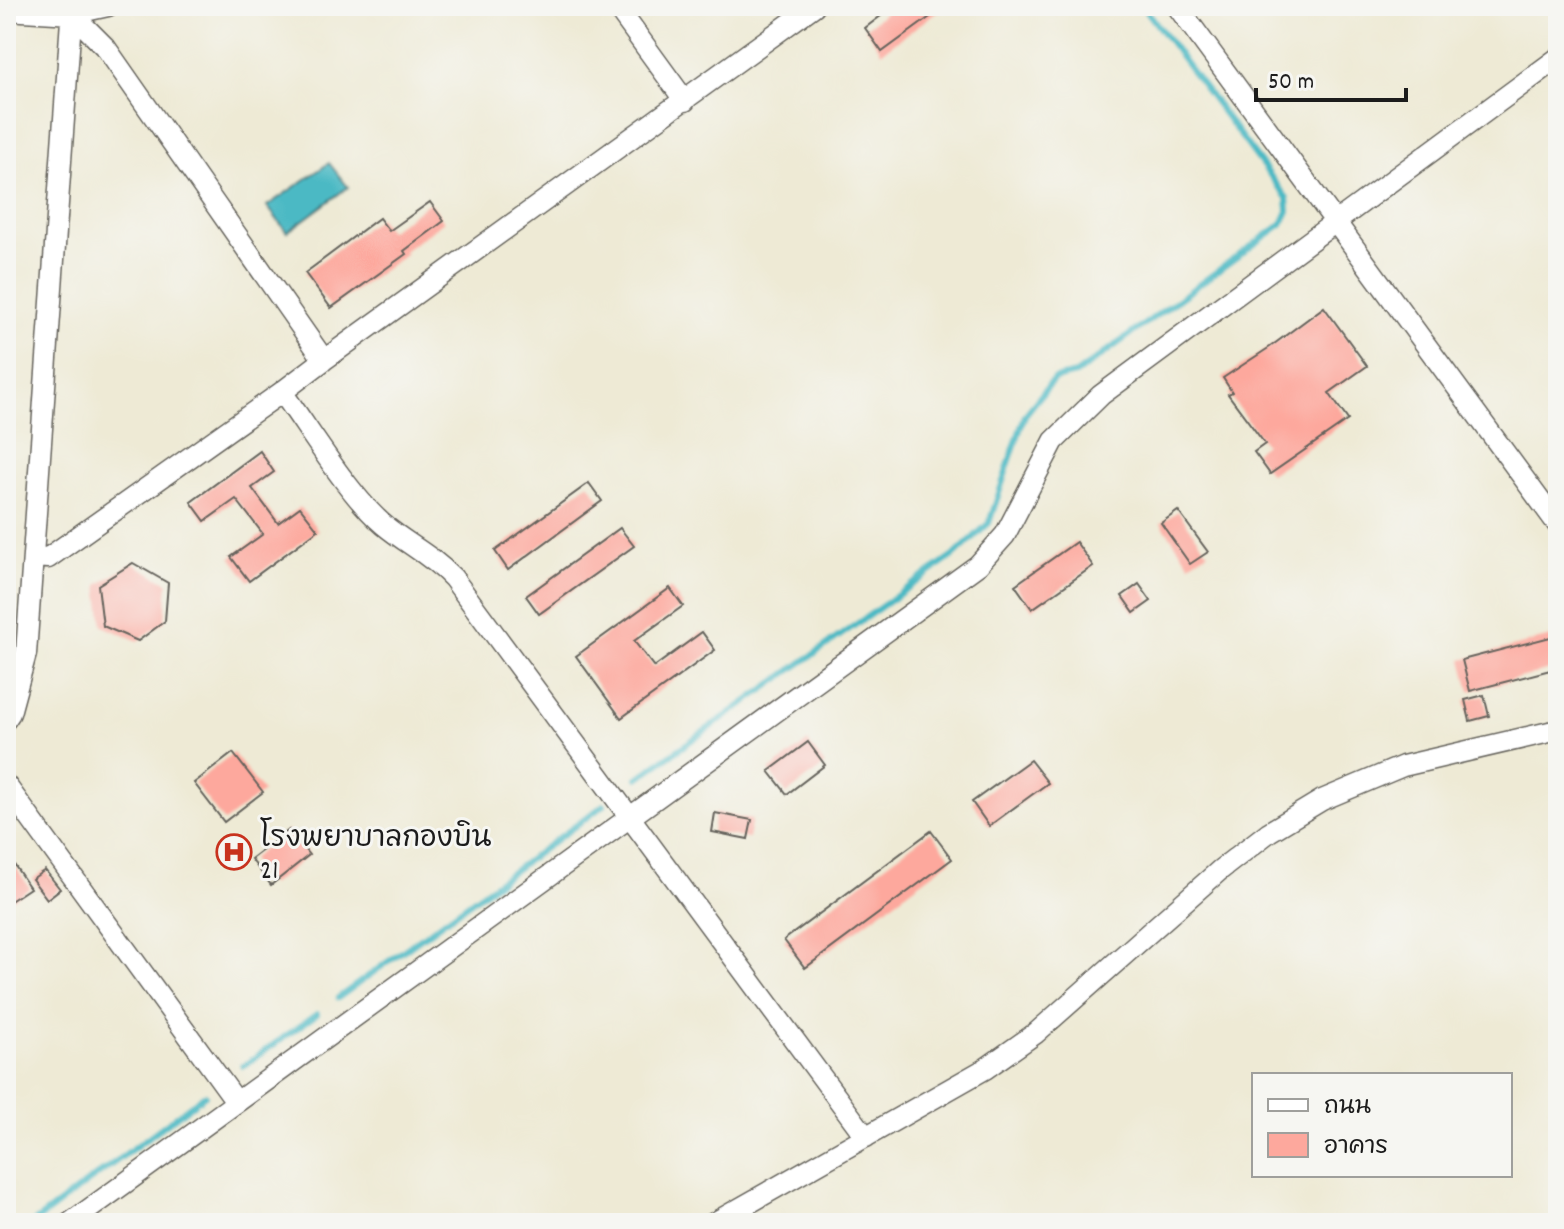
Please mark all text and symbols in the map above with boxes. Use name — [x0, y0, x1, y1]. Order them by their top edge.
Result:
scale bar — [1256, 52, 1406, 102]
text: 50 m — [1268, 66, 1314, 100]
place label: โรงพยาบาลกองบิน 21 — [260, 817, 492, 893]
hospital icon: โรงพยาบาลกองบิน 21 — [215, 833, 253, 871]
legend — [1252, 1073, 1512, 1177]
text: ถนน — [1324, 1091, 1371, 1125]
text: อาคาร — [1324, 1131, 1388, 1165]

